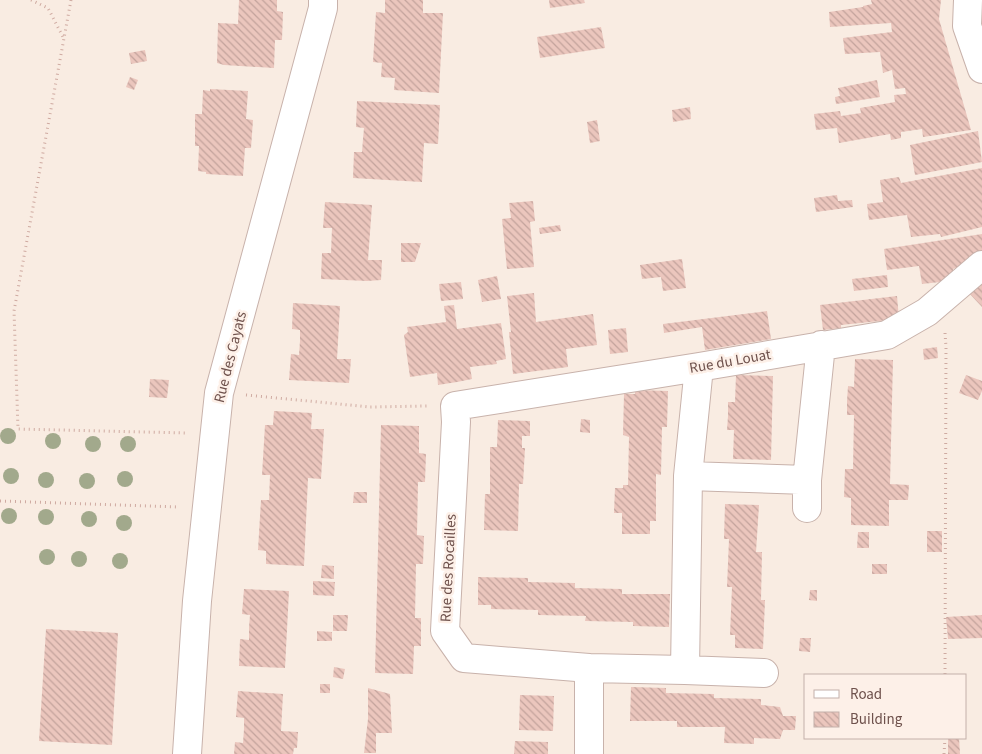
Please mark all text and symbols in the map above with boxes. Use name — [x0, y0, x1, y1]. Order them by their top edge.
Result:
street label: Rue des Cayats — [209, 309, 252, 405]
street label: Rue du Louat — [688, 344, 773, 379]
street label: Rue des Rocailles — [435, 514, 462, 623]
legend — [804, 674, 967, 739]
text: Road — [850, 684, 882, 705]
text: Building — [850, 709, 903, 730]

